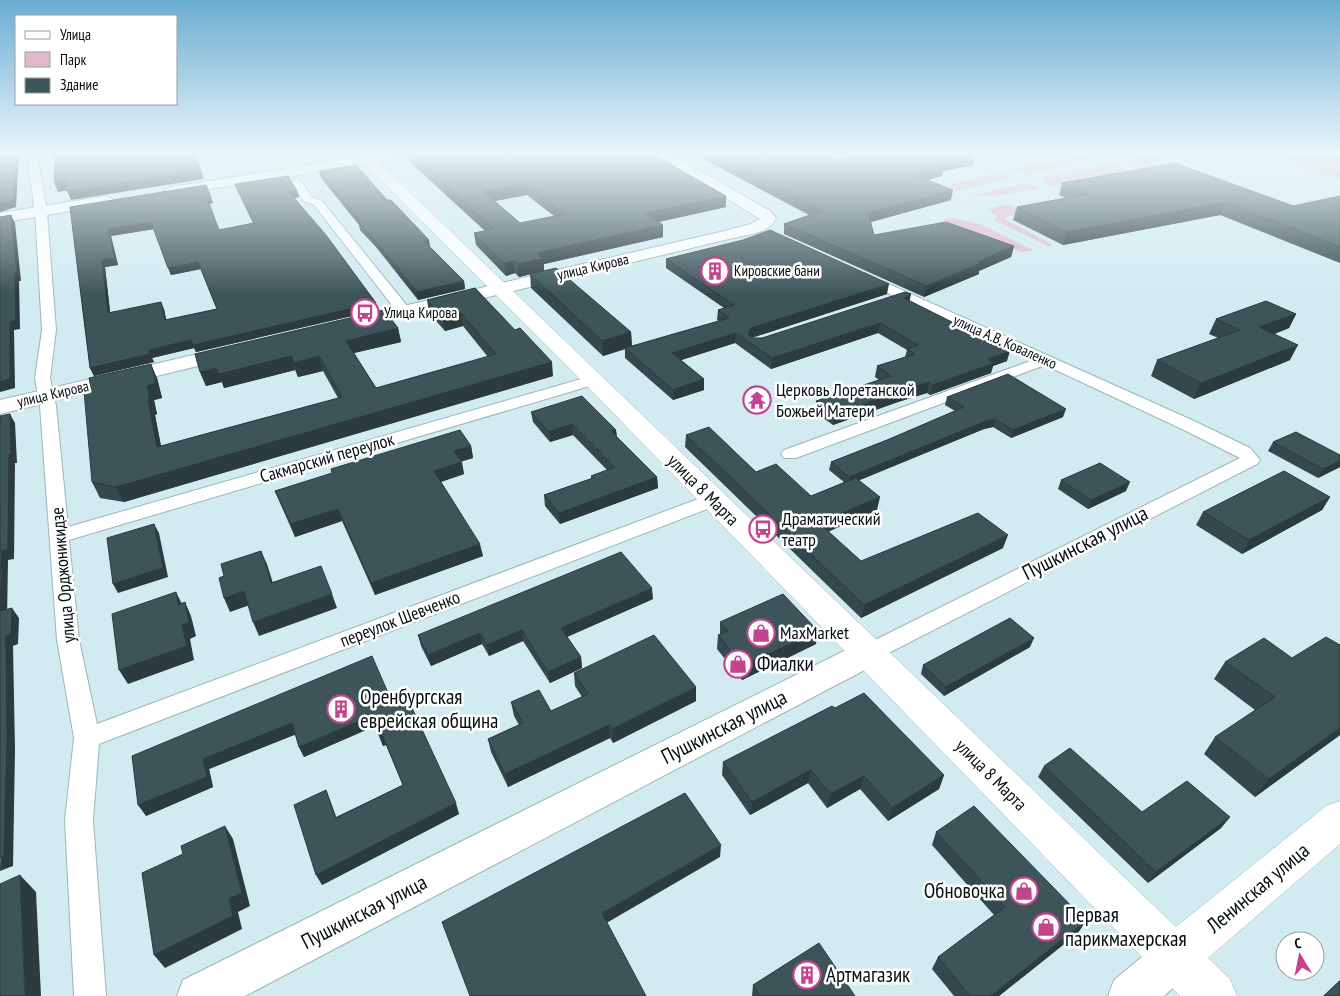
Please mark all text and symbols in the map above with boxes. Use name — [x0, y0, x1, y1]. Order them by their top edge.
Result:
legend — [15, 15, 178, 105]
text: Улица — [60, 25, 91, 44]
text: Парк — [60, 50, 86, 69]
text: Здание — [60, 75, 98, 94]
street label: улица Кирова — [555, 249, 631, 284]
building icon: Кировские бани — [700, 256, 730, 286]
place label: Кировские бани — [734, 261, 820, 280]
bus stop icon: Улица Кирова — [350, 298, 380, 328]
place label: Улица Кирова — [384, 303, 457, 322]
street label: улица А.В. Коваленко — [950, 310, 1060, 373]
street label: улица Кирова — [15, 376, 91, 411]
place label: Церковь Лоретанской Божьей Матери — [776, 378, 915, 422]
temple icon: Церковь Лоретанской Божьей Матери — [742, 385, 772, 415]
street label: Сакмарский переулок — [257, 427, 397, 488]
street label: улица 8 Марта — [663, 449, 744, 530]
street label: Пушкинская улица — [1017, 499, 1152, 586]
street label: улица Орджоникидзе — [45, 506, 80, 644]
place label: Драматический театр — [782, 507, 881, 551]
bus stop icon: Драматический театр — [748, 514, 778, 544]
street label: переулок Шевченко — [336, 585, 463, 652]
shop icon: MaxMarket — [746, 618, 776, 648]
place label: MaxMarket — [780, 621, 849, 644]
shop icon: Фиалки — [723, 649, 753, 679]
place label: Фиалки — [757, 650, 814, 677]
place label: Оренбургская еврейская община — [360, 683, 498, 734]
street label: Пушкинская улица — [656, 683, 791, 770]
building icon: Оренбургская еврейская община — [326, 694, 356, 724]
street label: улица 8 Марта — [951, 734, 1032, 815]
street label: Ленинская улица — [1200, 837, 1315, 939]
street label: Пушкинская улица — [296, 868, 431, 955]
shop icon: Обновочка — [1009, 876, 1039, 906]
place label: Обновочка — [924, 877, 1005, 904]
place label: Первая парикмахерская — [1065, 901, 1187, 952]
shop icon: Первая парикмахерская — [1031, 912, 1061, 942]
north arrow — [1275, 931, 1325, 981]
text: С — [1293, 934, 1303, 953]
building icon: Артмагазик — [792, 960, 822, 990]
place label: Артмагазик — [826, 961, 910, 988]

